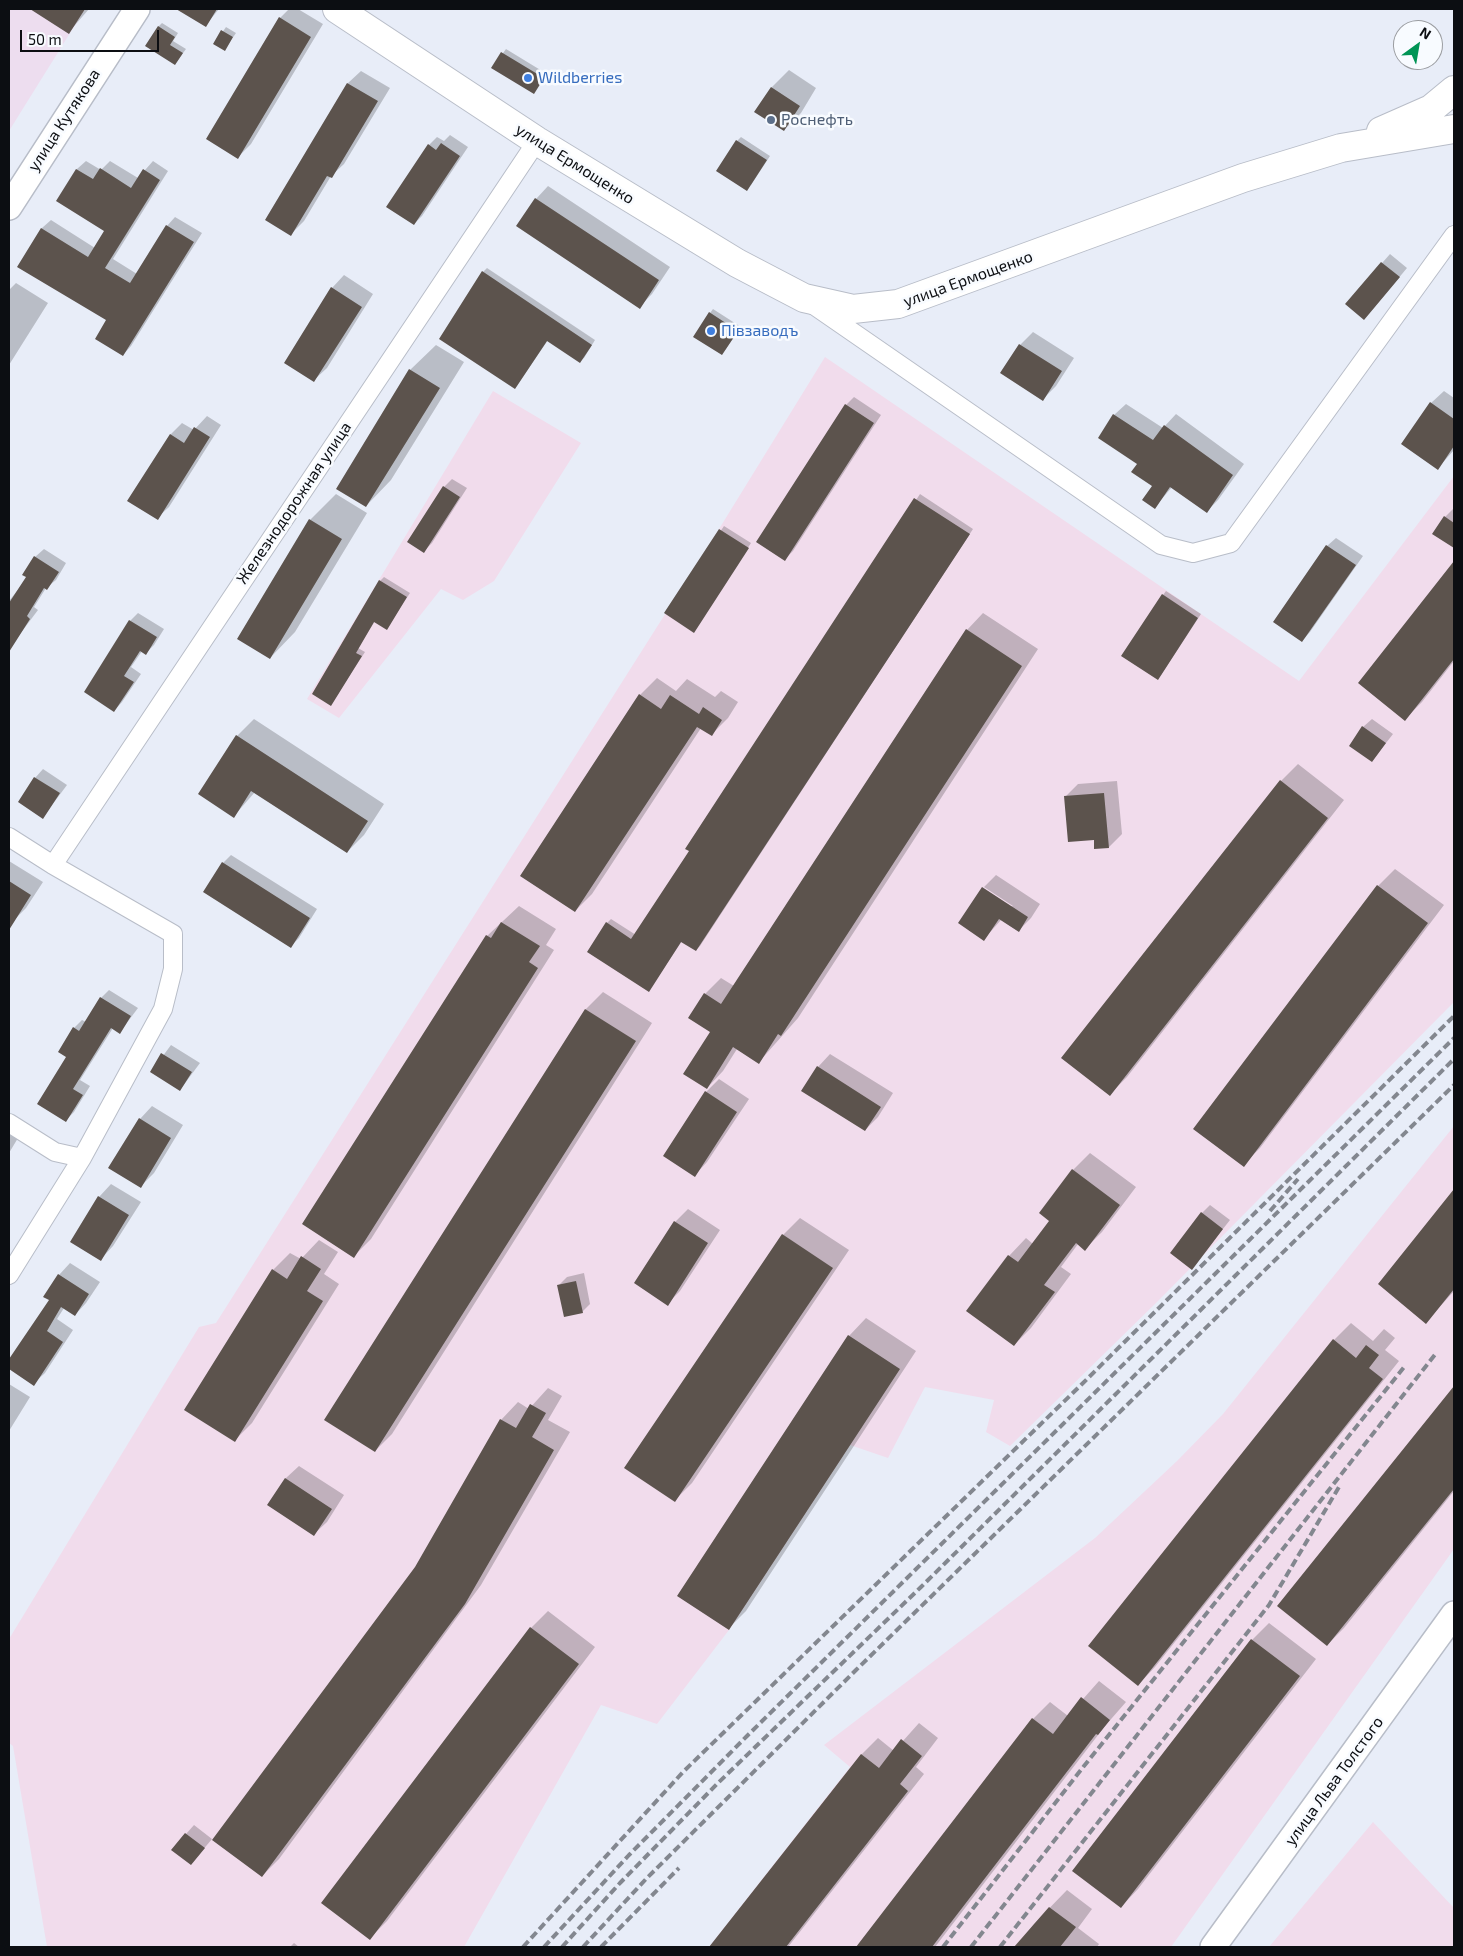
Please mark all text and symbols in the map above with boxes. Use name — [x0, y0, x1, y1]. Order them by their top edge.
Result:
scale bar — [22, 20, 161, 52]
north arrow — [1393, 20, 1443, 70]
text: N — [1417, 23, 1434, 43]
text: 50 m — [28, 30, 62, 48]
street label: улица Кутякова — [24, 65, 104, 175]
place label: Wildberries — [538, 68, 622, 88]
marker: Wildberries — [522, 72, 534, 84]
place label: Роснефть — [781, 110, 853, 130]
marker: Роснефть — [765, 114, 777, 126]
street label: улица Ермощенко — [512, 120, 638, 208]
street label: улица Ермощенко — [901, 247, 1035, 311]
place label: Пiвзаводъ — [721, 321, 798, 341]
marker: Пiвзаводъ — [705, 325, 717, 337]
street label: Железнодорожная улица — [233, 418, 355, 588]
street label: улица Льва Толстого — [1281, 1713, 1387, 1849]

